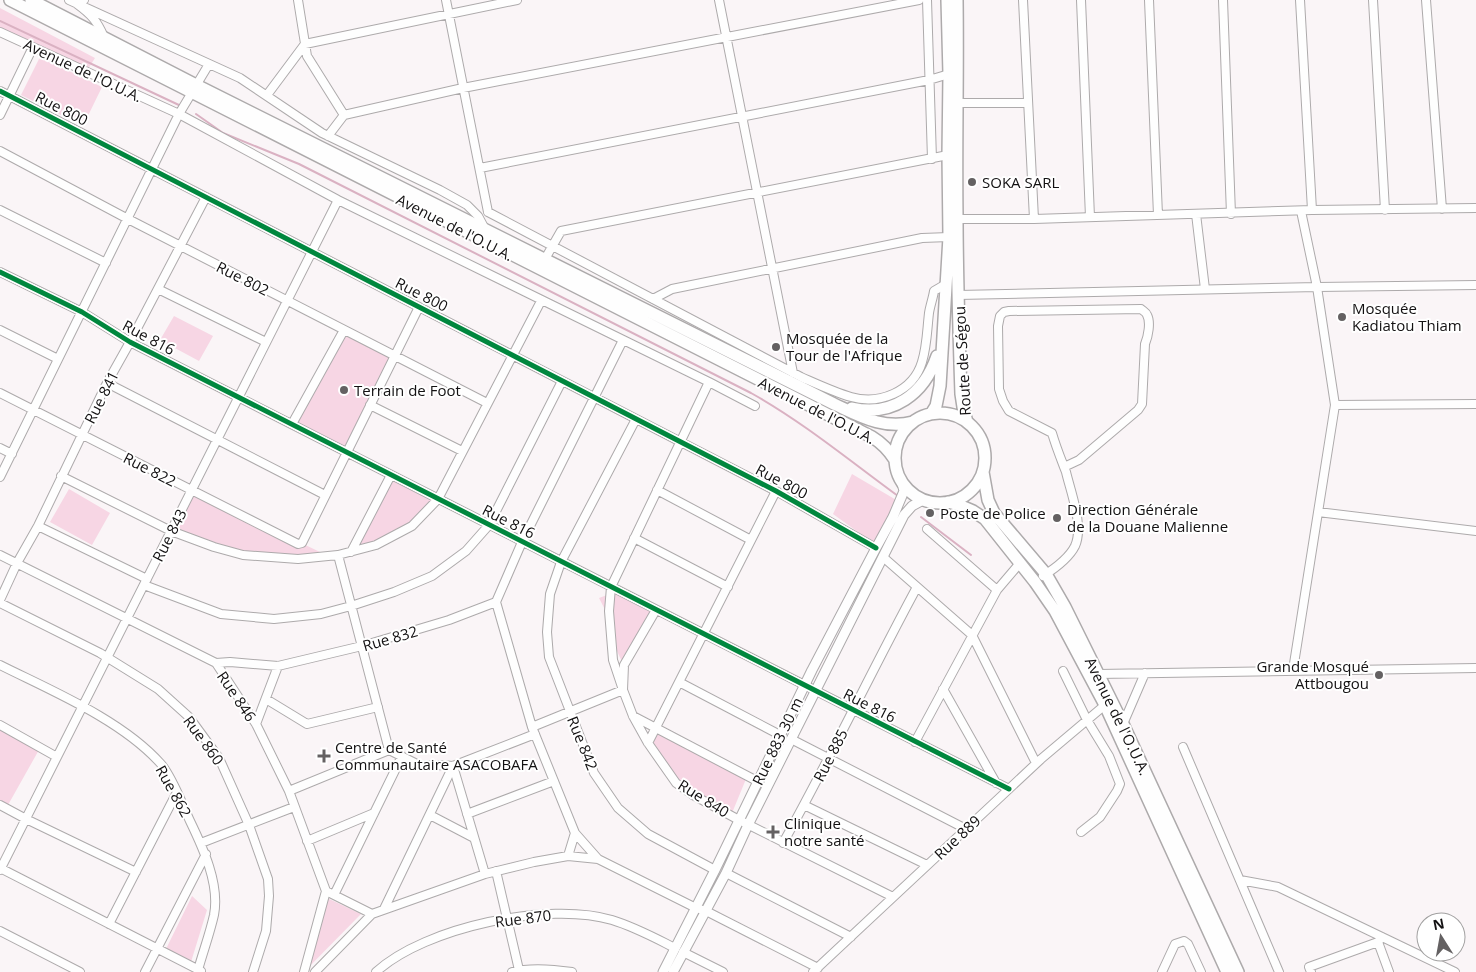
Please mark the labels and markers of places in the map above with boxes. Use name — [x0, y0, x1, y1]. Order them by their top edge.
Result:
place label: SOKA SARL — [982, 172, 1059, 192]
marker: SOKA SARL — [966, 176, 978, 188]
place label: Mosquée Kadiatou Thiam — [1352, 298, 1462, 335]
marker: Mosquée Kadiatou Thiam — [1336, 311, 1348, 323]
place label: Mosquée de la Tour de l'Afrique — [786, 328, 902, 365]
marker: Mosquée de la Tour de l'Afrique — [770, 341, 782, 353]
place label: Terrain de Foot — [354, 380, 461, 400]
marker: Terrain de Foot — [338, 384, 350, 396]
place label: Direction Générale de la Douane Malienne — [1067, 499, 1228, 536]
place label: Poste de Police — [940, 503, 1046, 523]
marker: Poste de Police — [924, 507, 936, 519]
marker: Direction Générale de la Douane Malienne — [1051, 512, 1063, 524]
place label: Grande Mosqué Attbougou — [1256, 656, 1369, 693]
marker: Grande Mosqué Attbougou — [1373, 669, 1385, 681]
place label: Centre de Santé Communautaire ASACOBAFA — [335, 737, 538, 774]
marker: Centre de Santé Communautaire ASACOBAFA — [317, 749, 331, 763]
place label: Clinique notre santé — [784, 813, 864, 850]
marker: Clinique notre santé — [766, 825, 780, 839]

